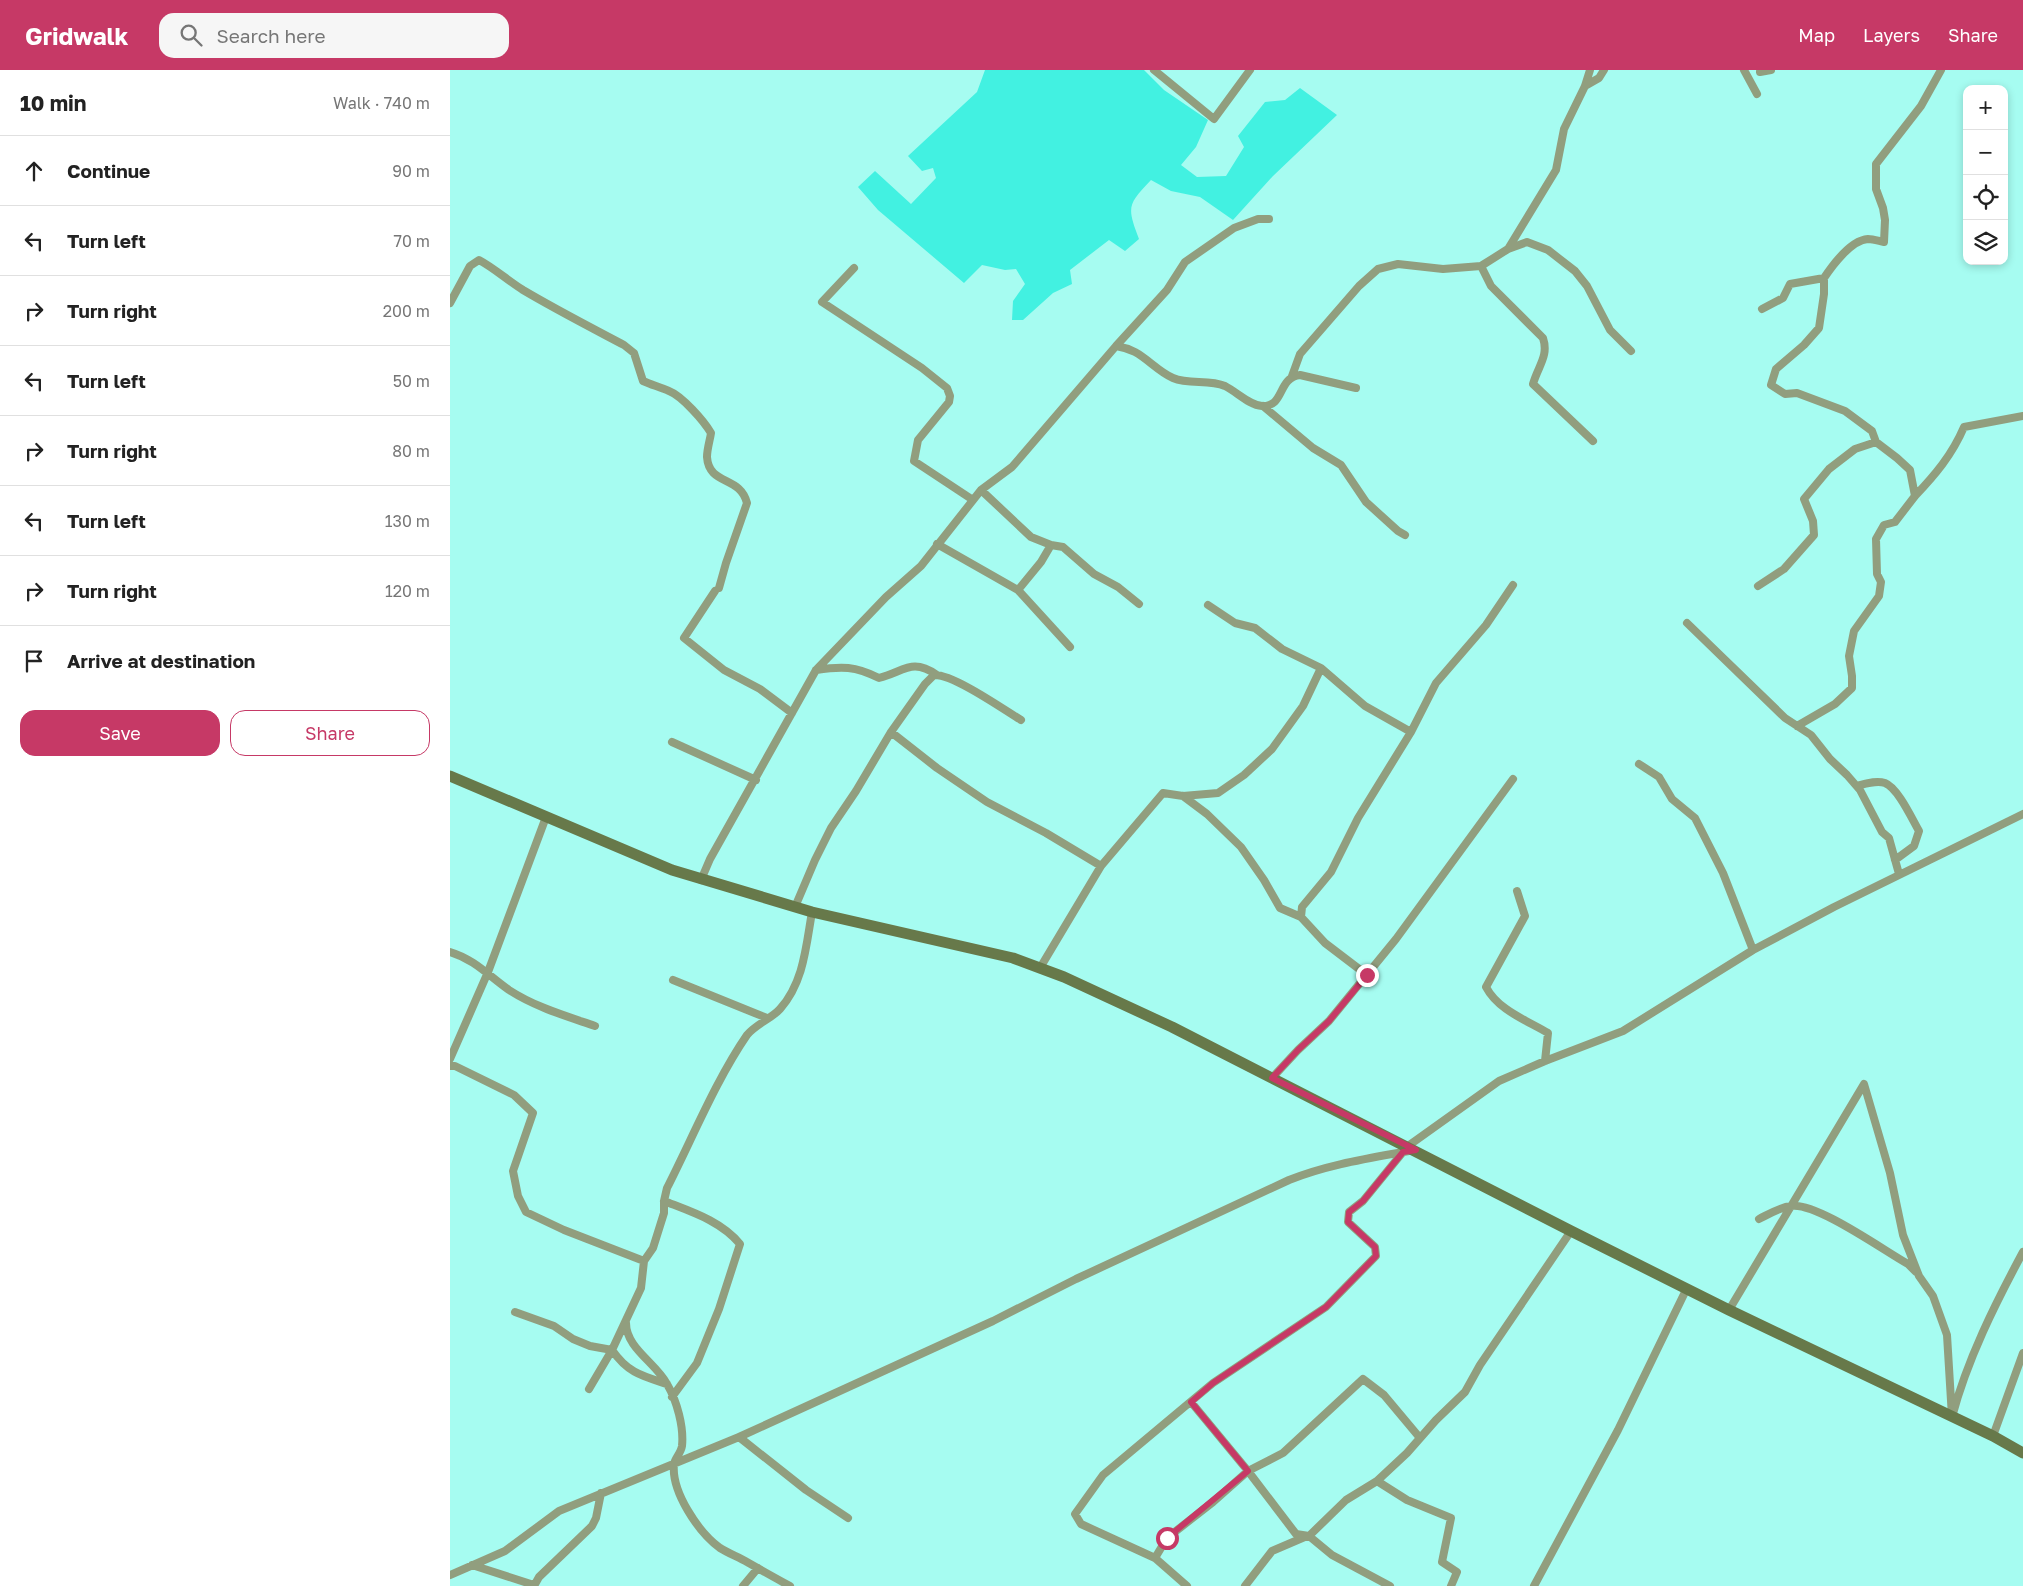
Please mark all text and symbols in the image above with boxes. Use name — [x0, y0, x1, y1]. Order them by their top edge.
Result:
search box — [159, 13, 509, 58]
text: Gridwalk — [25, 21, 129, 50]
icon: search — [177, 21, 205, 49]
text: Search here — [217, 24, 325, 47]
text: Map — [1798, 24, 1835, 46]
text: Layers — [1863, 24, 1920, 46]
text: Share — [1948, 24, 1998, 46]
map controls — [1963, 85, 2008, 265]
button: + — [1963, 85, 2008, 130]
text: 10 min — [20, 90, 87, 116]
text: Walk · 740 m — [333, 93, 430, 113]
button: − — [1963, 130, 2008, 175]
icon: ahead — [20, 157, 48, 185]
text: Continue — [67, 159, 150, 182]
text: 90 m — [392, 161, 430, 181]
button: locate — [1963, 175, 2008, 220]
button: layers — [1963, 220, 2008, 265]
icon: left — [20, 227, 48, 255]
text: Turn left — [67, 229, 146, 252]
text: 70 m — [393, 231, 430, 251]
icon: right — [20, 297, 48, 325]
text: Turn right — [67, 299, 157, 322]
text: 200 m — [383, 301, 430, 321]
icon: left — [20, 367, 48, 395]
text: Turn left — [67, 369, 146, 392]
text: 50 m — [393, 371, 430, 391]
icon: right — [20, 437, 48, 465]
text: Turn right — [67, 439, 157, 462]
text: 80 m — [392, 441, 430, 461]
icon: left — [20, 507, 48, 535]
text: Turn left — [67, 509, 146, 532]
text: 130 m — [385, 511, 430, 531]
icon: right — [20, 577, 48, 605]
text: Turn right — [67, 579, 157, 602]
text: 120 m — [385, 581, 430, 601]
icon: arrive — [20, 647, 48, 675]
text: Arrive at destination — [67, 649, 255, 672]
button: Save — [20, 710, 220, 756]
button: Share — [230, 710, 430, 756]
route end — [1356, 964, 1379, 987]
route start — [1156, 1527, 1179, 1550]

